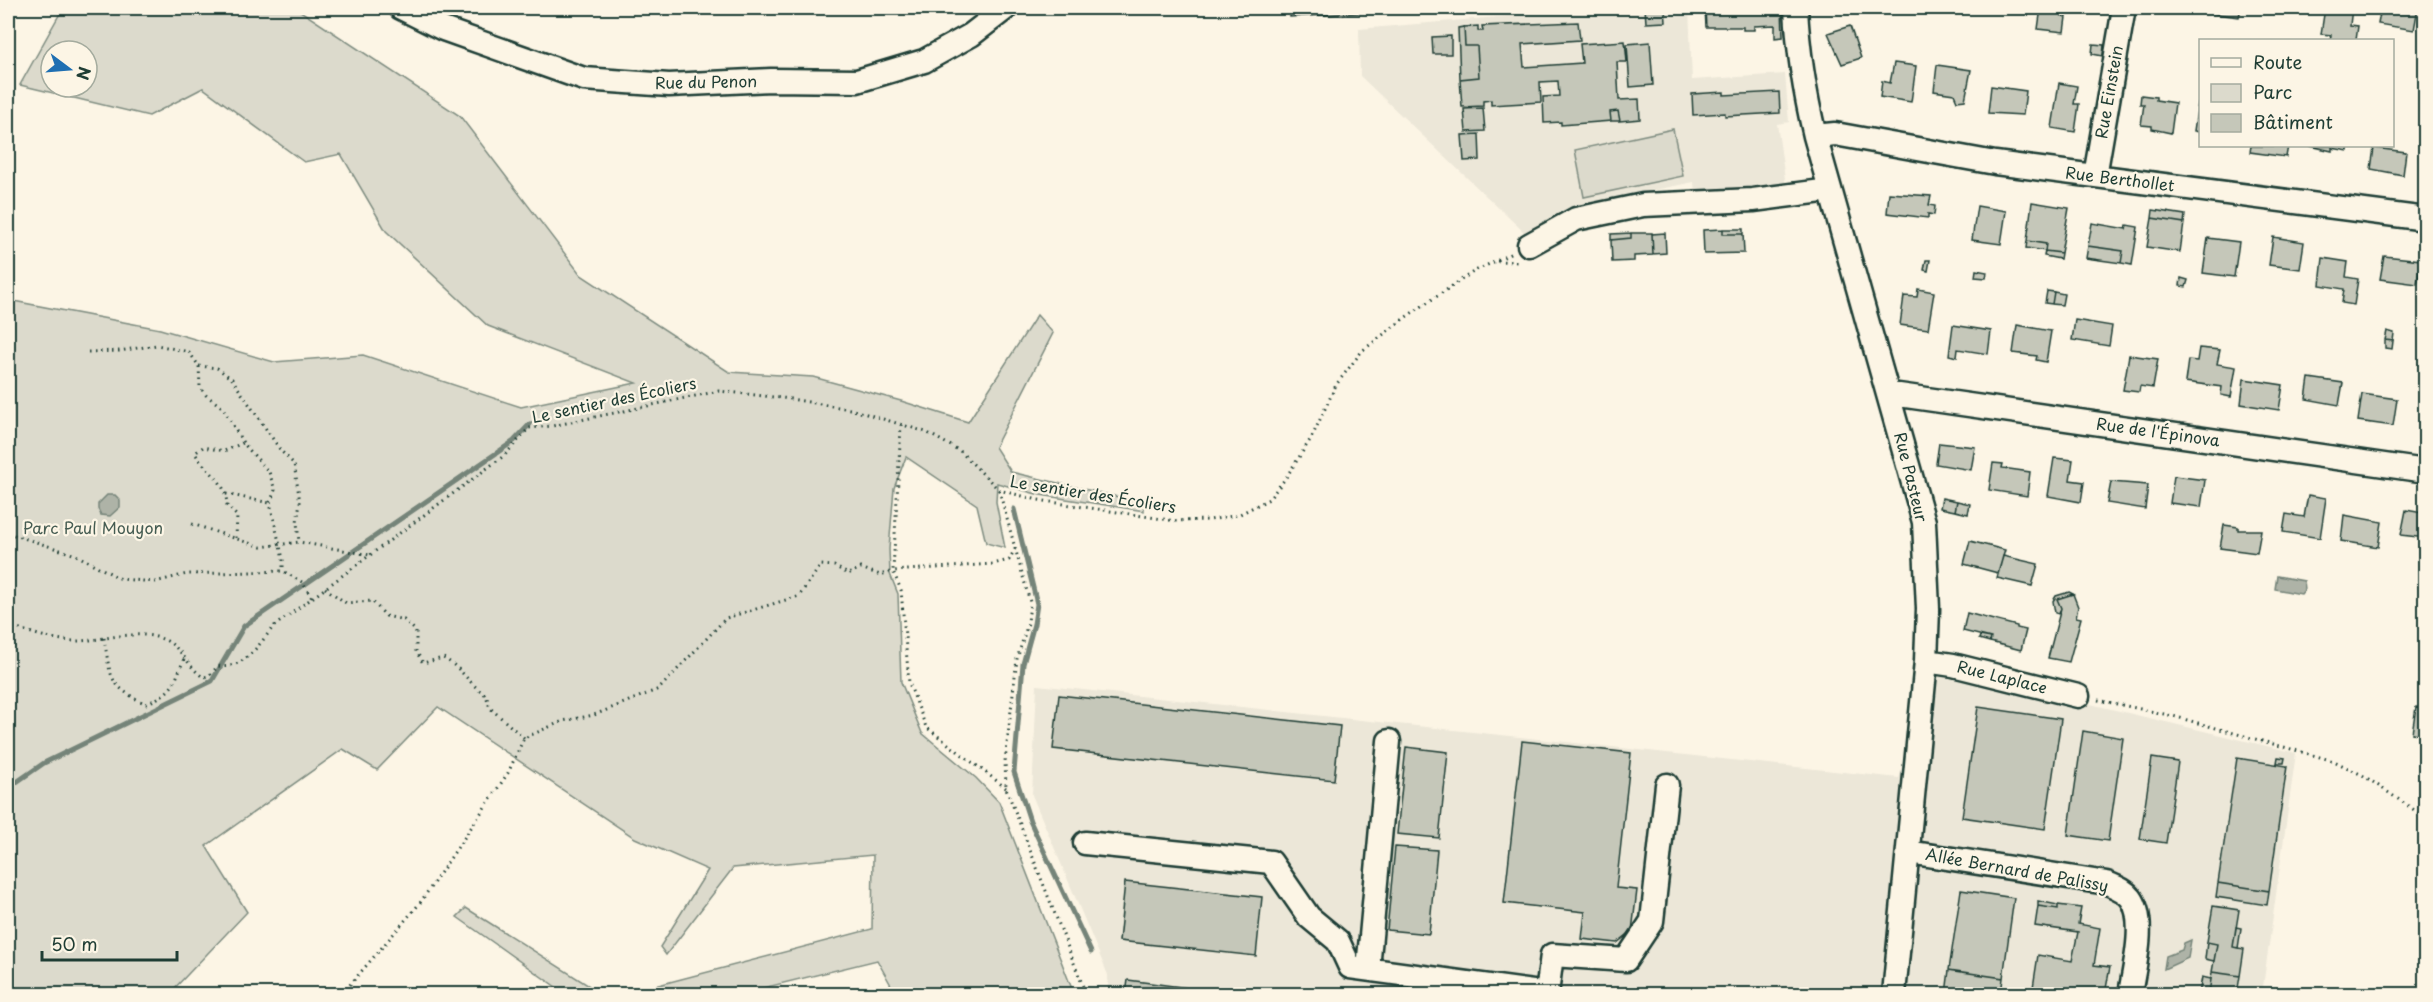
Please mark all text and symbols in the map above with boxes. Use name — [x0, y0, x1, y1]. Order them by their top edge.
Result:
north arrow — [39, 39, 99, 99]
legend — [2199, 39, 2394, 147]
street label: Rue Einstein — [2088, 43, 2128, 140]
text: Route — [2253, 48, 2303, 75]
text: N — [71, 64, 98, 83]
street label: Rue du Penon — [655, 68, 757, 94]
text: Parc — [2253, 78, 2292, 105]
text: Bâtiment — [2253, 108, 2333, 135]
street label: Rue Berthollet — [2064, 159, 2177, 197]
street label: Le sentier des Écoliers — [529, 370, 698, 428]
street label: Rue de l'Épinova — [2095, 410, 2222, 452]
street label: Rue Pasteur — [1889, 429, 1935, 525]
street label: Le sentier des Écoliers — [1008, 468, 1178, 518]
park label: Parc Paul Mouyon — [23, 515, 163, 539]
street label: Rue Laplace — [1955, 653, 2050, 699]
street label: Allée Bernard de Palissy — [1924, 841, 2110, 897]
scale bar — [42, 924, 177, 962]
text: 50 m — [51, 930, 98, 957]

